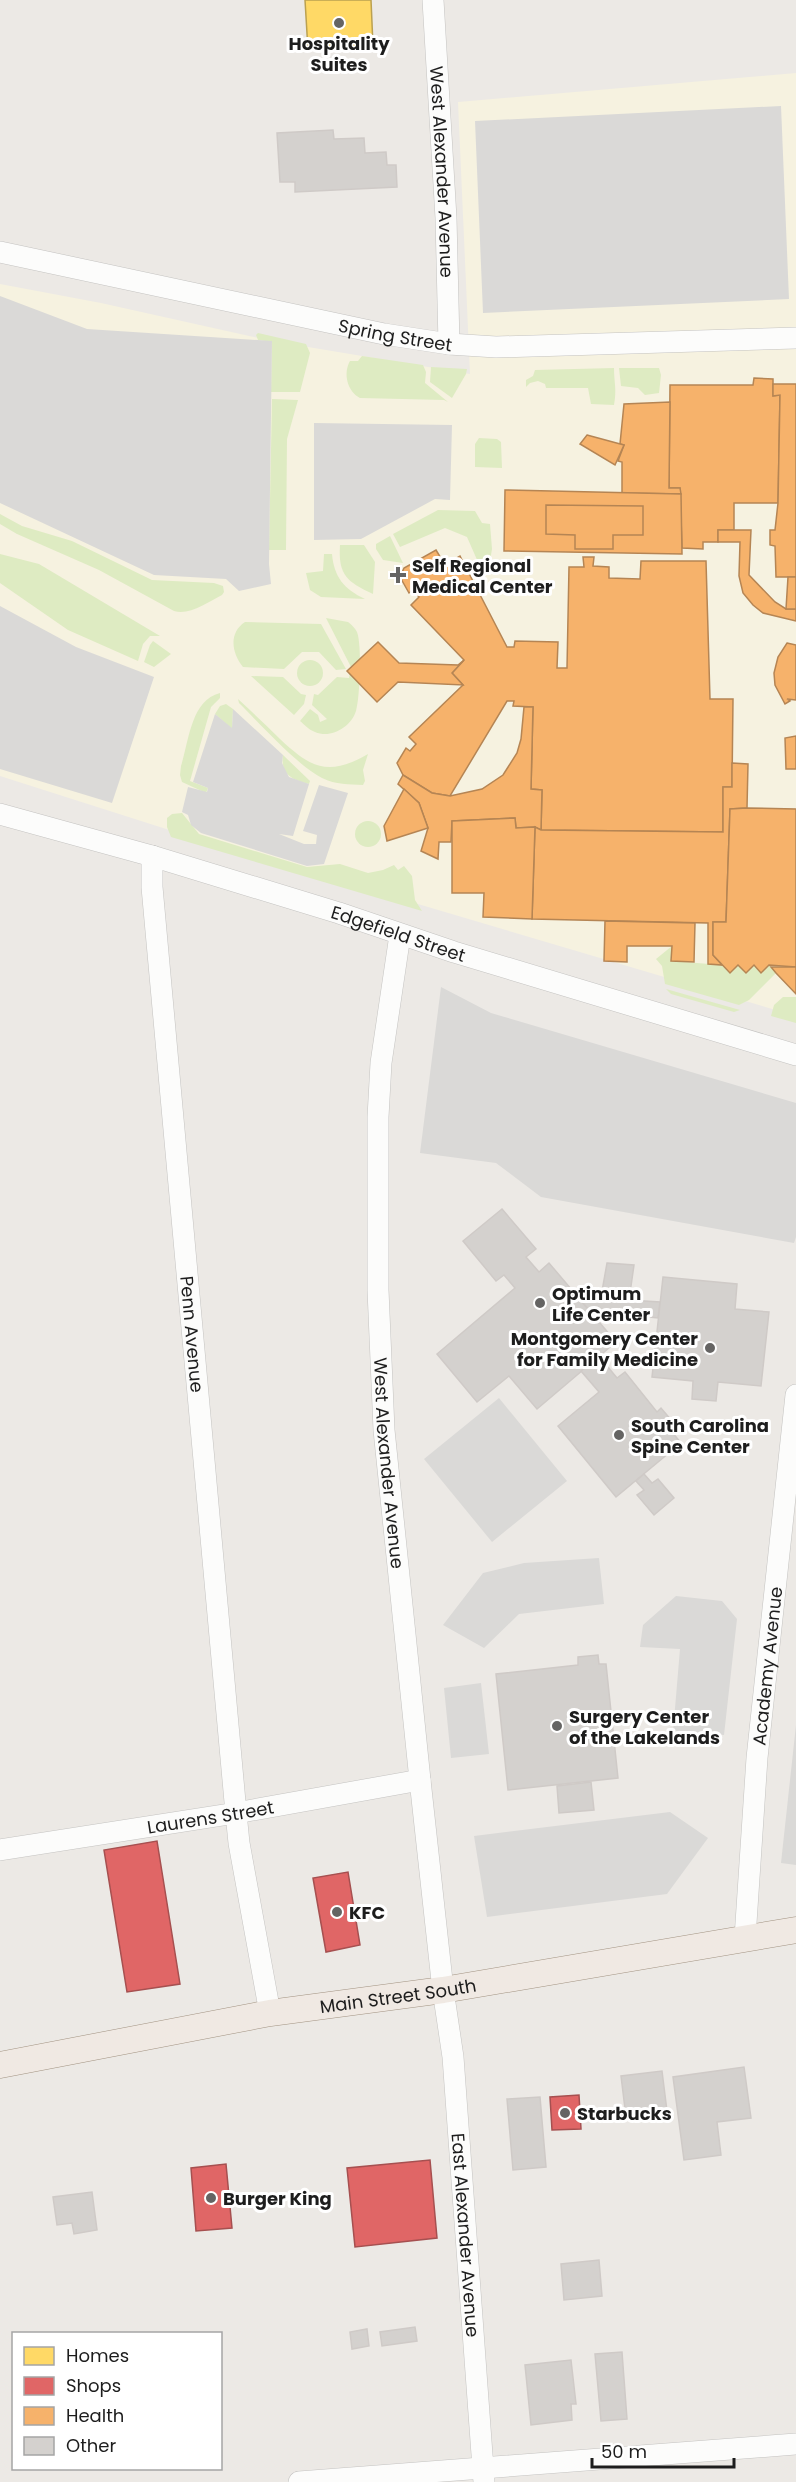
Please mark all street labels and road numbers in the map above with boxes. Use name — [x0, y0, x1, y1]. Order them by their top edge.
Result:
street label: West Alexander Avenue — [424, 65, 460, 278]
street label: Spring Street — [336, 312, 454, 357]
street label: Edgefield Street — [328, 899, 469, 967]
street label: Penn Avenue — [175, 1275, 210, 1394]
street label: West Alexander Avenue — [368, 1357, 411, 1570]
street label: Academy Avenue — [746, 1585, 788, 1747]
street label: Laurens Street — [145, 1794, 276, 1839]
street label: Main Street South — [318, 1972, 478, 2019]
street label: East Alexander Avenue — [446, 2132, 486, 2338]

